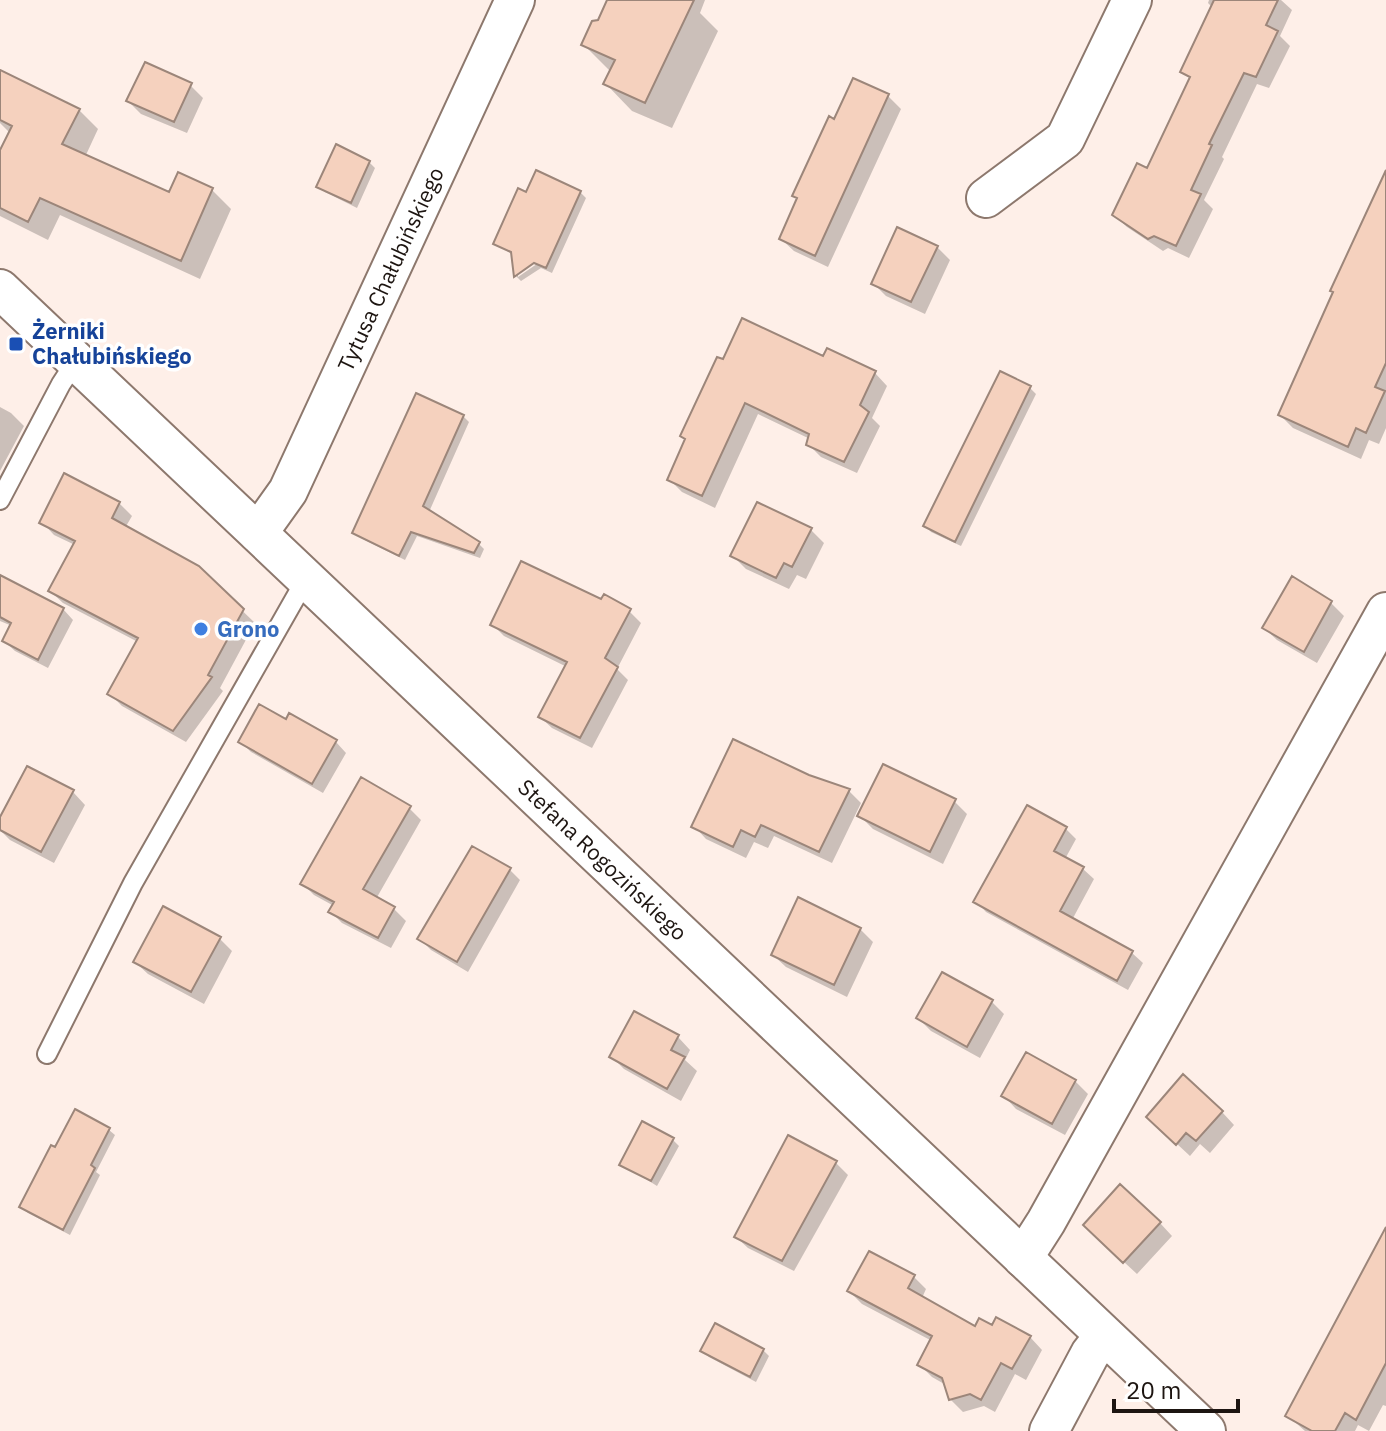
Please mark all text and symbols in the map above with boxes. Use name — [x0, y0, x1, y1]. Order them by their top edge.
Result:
street label: Tytusa Chałubińskiego — [330, 162, 450, 376]
place label: Żerniki Chałubińskiego — [32, 316, 192, 370]
marker: Żerniki Chałubińskiego — [7, 335, 25, 353]
place label: Grono — [217, 614, 280, 643]
marker: Grono — [192, 620, 210, 638]
street label: Stefana Rogozińskiego — [512, 772, 694, 946]
scale bar — [1114, 1363, 1238, 1413]
text: 20 m — [1126, 1374, 1181, 1406]

